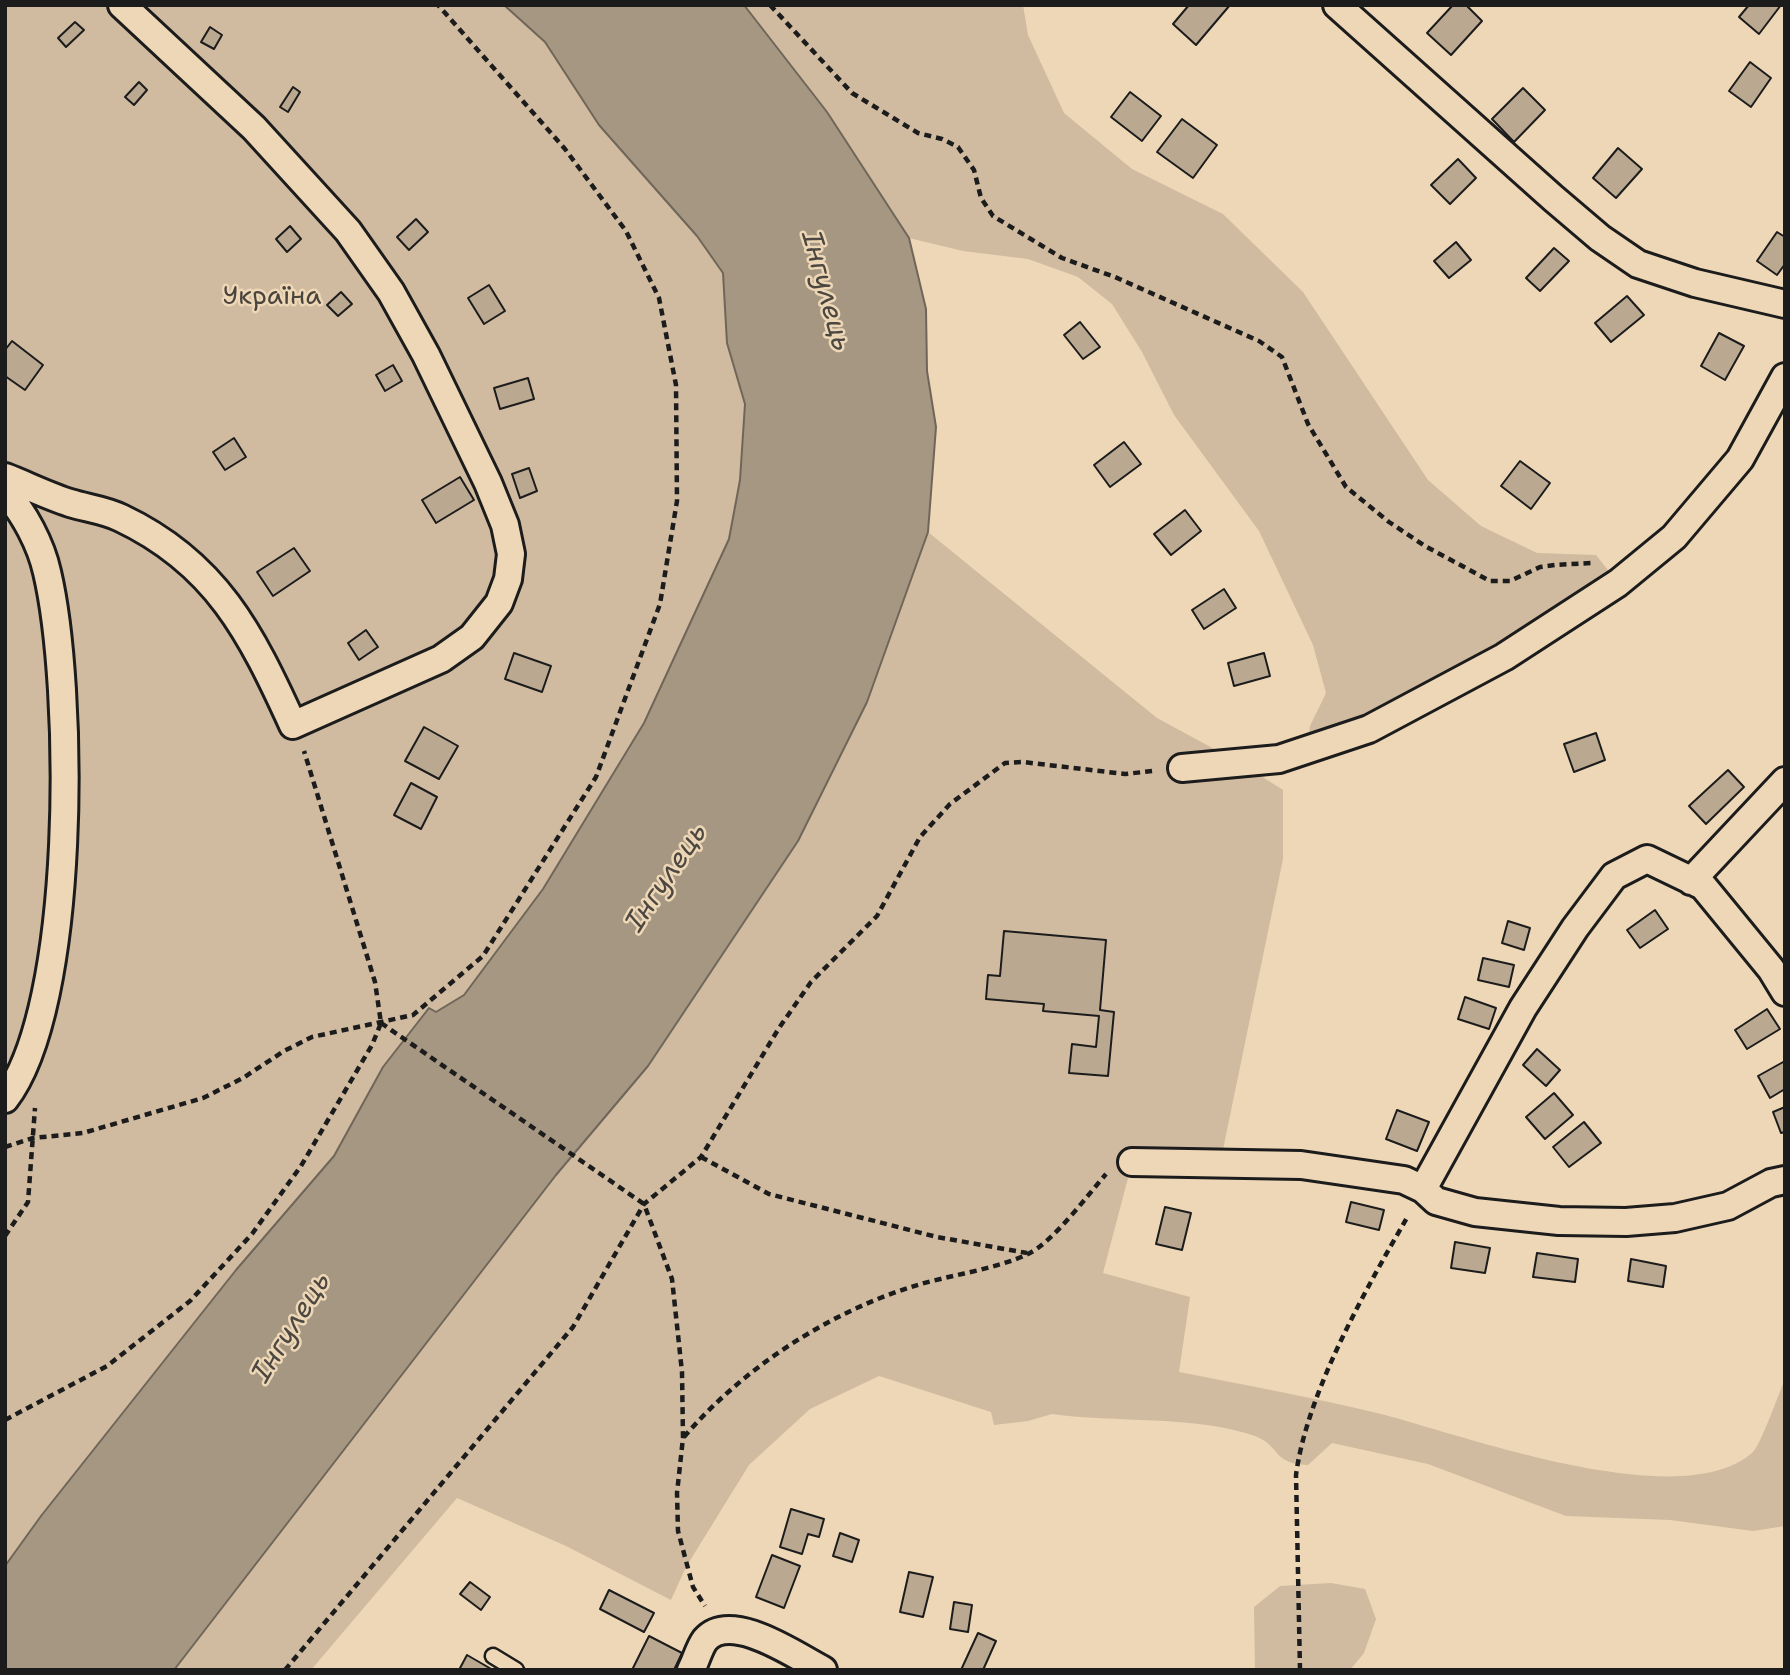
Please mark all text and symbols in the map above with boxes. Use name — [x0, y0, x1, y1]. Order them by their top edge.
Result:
water label: Інгулець — [793, 227, 857, 355]
park label: Україна — [223, 281, 321, 313]
water label: Інгулець — [619, 818, 715, 938]
water label: Інгулець — [245, 1267, 339, 1389]

